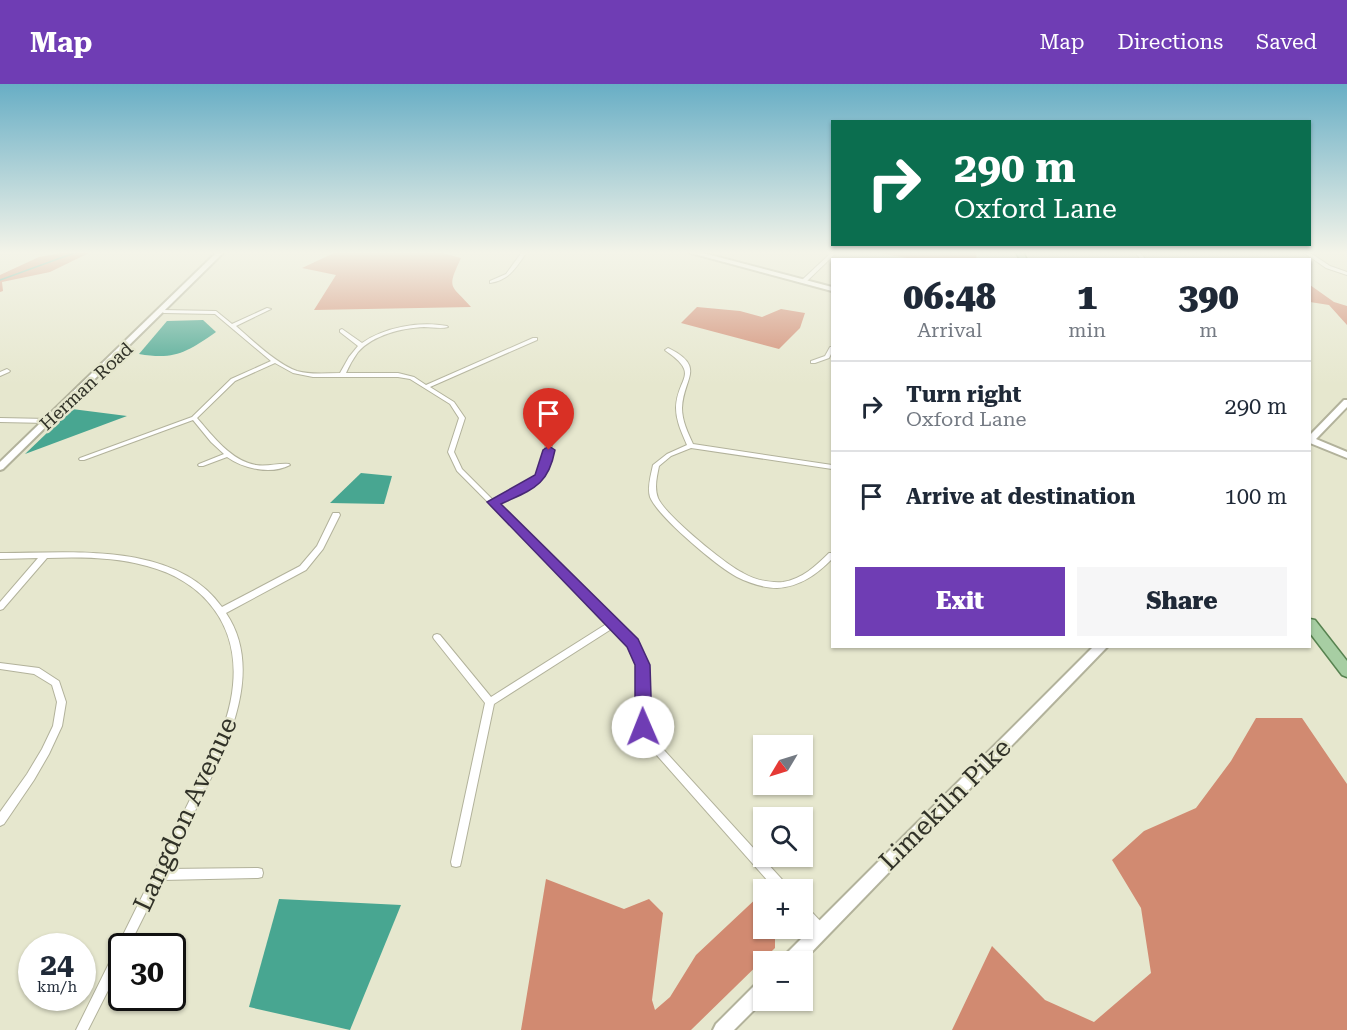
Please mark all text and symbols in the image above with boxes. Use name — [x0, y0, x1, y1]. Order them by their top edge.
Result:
text: Map — [30, 26, 92, 59]
text: Map — [1040, 30, 1084, 54]
text: Directions — [1117, 30, 1223, 54]
text: Saved — [1256, 30, 1317, 54]
text: 290 m — [954, 143, 1076, 192]
icon: right — [855, 144, 933, 222]
text: Oxford Lane — [954, 193, 1117, 225]
text: 06:48 — [903, 276, 996, 318]
text: 1 — [1077, 276, 1097, 318]
text: 390 — [1178, 276, 1239, 318]
text: Arrival — [917, 318, 982, 342]
text: min — [1068, 318, 1106, 342]
text: m — [1199, 318, 1218, 342]
street label: Herman Road — [35, 338, 137, 434]
text: Turn right — [906, 382, 1021, 407]
pin — [523, 388, 574, 450]
icon: right — [855, 390, 888, 423]
text: 290 m — [1224, 394, 1287, 419]
icon: arrive — [532, 397, 565, 430]
text: Oxford Lane — [906, 407, 1027, 431]
icon: arrive — [855, 480, 888, 513]
text: Arrive at destination — [906, 484, 1135, 509]
text: 100 m — [1224, 484, 1287, 509]
button: Exit — [855, 567, 1065, 636]
button: Share — [1077, 567, 1287, 636]
position arrow — [611, 695, 675, 759]
street label: Langdon Avenue — [127, 712, 243, 916]
street label: Limekiln Pike — [873, 732, 1017, 876]
north arrow — [753, 735, 813, 795]
map controls — [753, 735, 813, 1011]
button: search — [753, 807, 813, 867]
button: + — [753, 879, 813, 939]
speed limit sign: 30 — [108, 933, 186, 1011]
text: 24 — [40, 947, 74, 982]
button: − — [753, 951, 813, 1011]
text: km/h — [37, 978, 77, 996]

